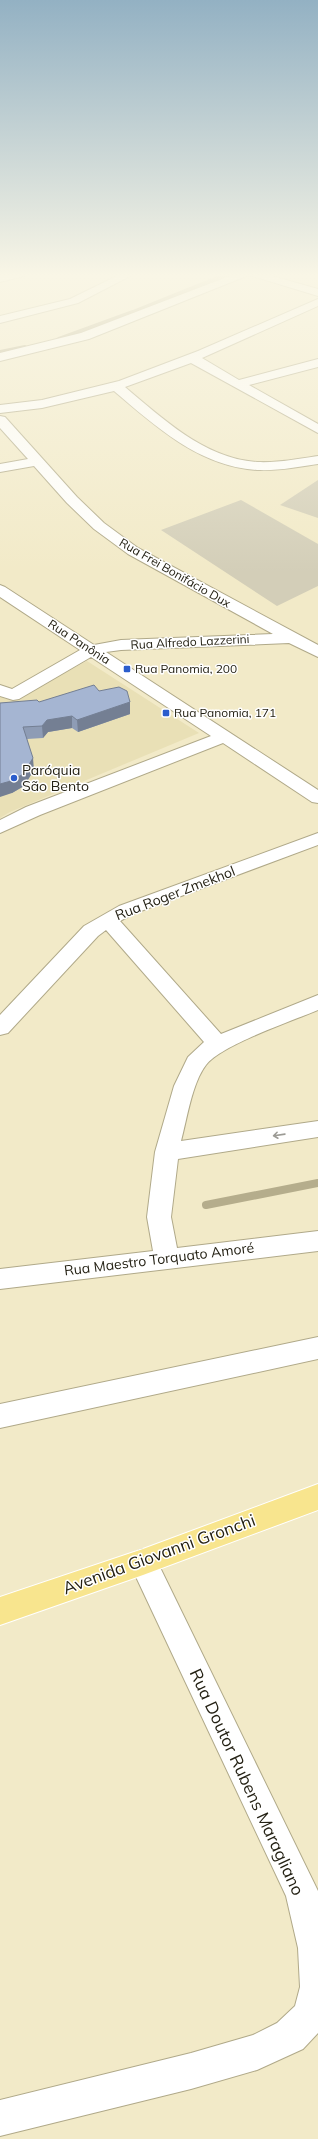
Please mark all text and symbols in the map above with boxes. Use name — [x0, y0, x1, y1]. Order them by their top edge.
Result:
street label: Rua Frei Bonifácio Dux — [117, 535, 234, 611]
street label: Rua Panônia — [45, 616, 113, 667]
street label: Rua Alfredo Lazzerini — [130, 631, 250, 652]
place label: Rua Panomia, 200 — [135, 661, 237, 676]
marker: Rua Panomia, 200 — [122, 664, 132, 674]
place label: Rua Panomia, 171 — [174, 705, 276, 720]
marker: Rua Panomia, 171 — [161, 708, 171, 718]
place label: Paróquia São Bento — [22, 761, 89, 795]
marker: Paróquia São Bento — [9, 773, 19, 783]
street label: Rua Roger Zmekhol — [112, 862, 238, 924]
one-way arrow — [273, 1131, 286, 1139]
street label: Rua Maestro Torquato Amoré — [63, 1238, 255, 1280]
street label: Avenida Giovanni Gronchi — [60, 1509, 258, 1598]
street label: Rua Doutor Rubens Maragliano — [186, 1665, 309, 1898]

